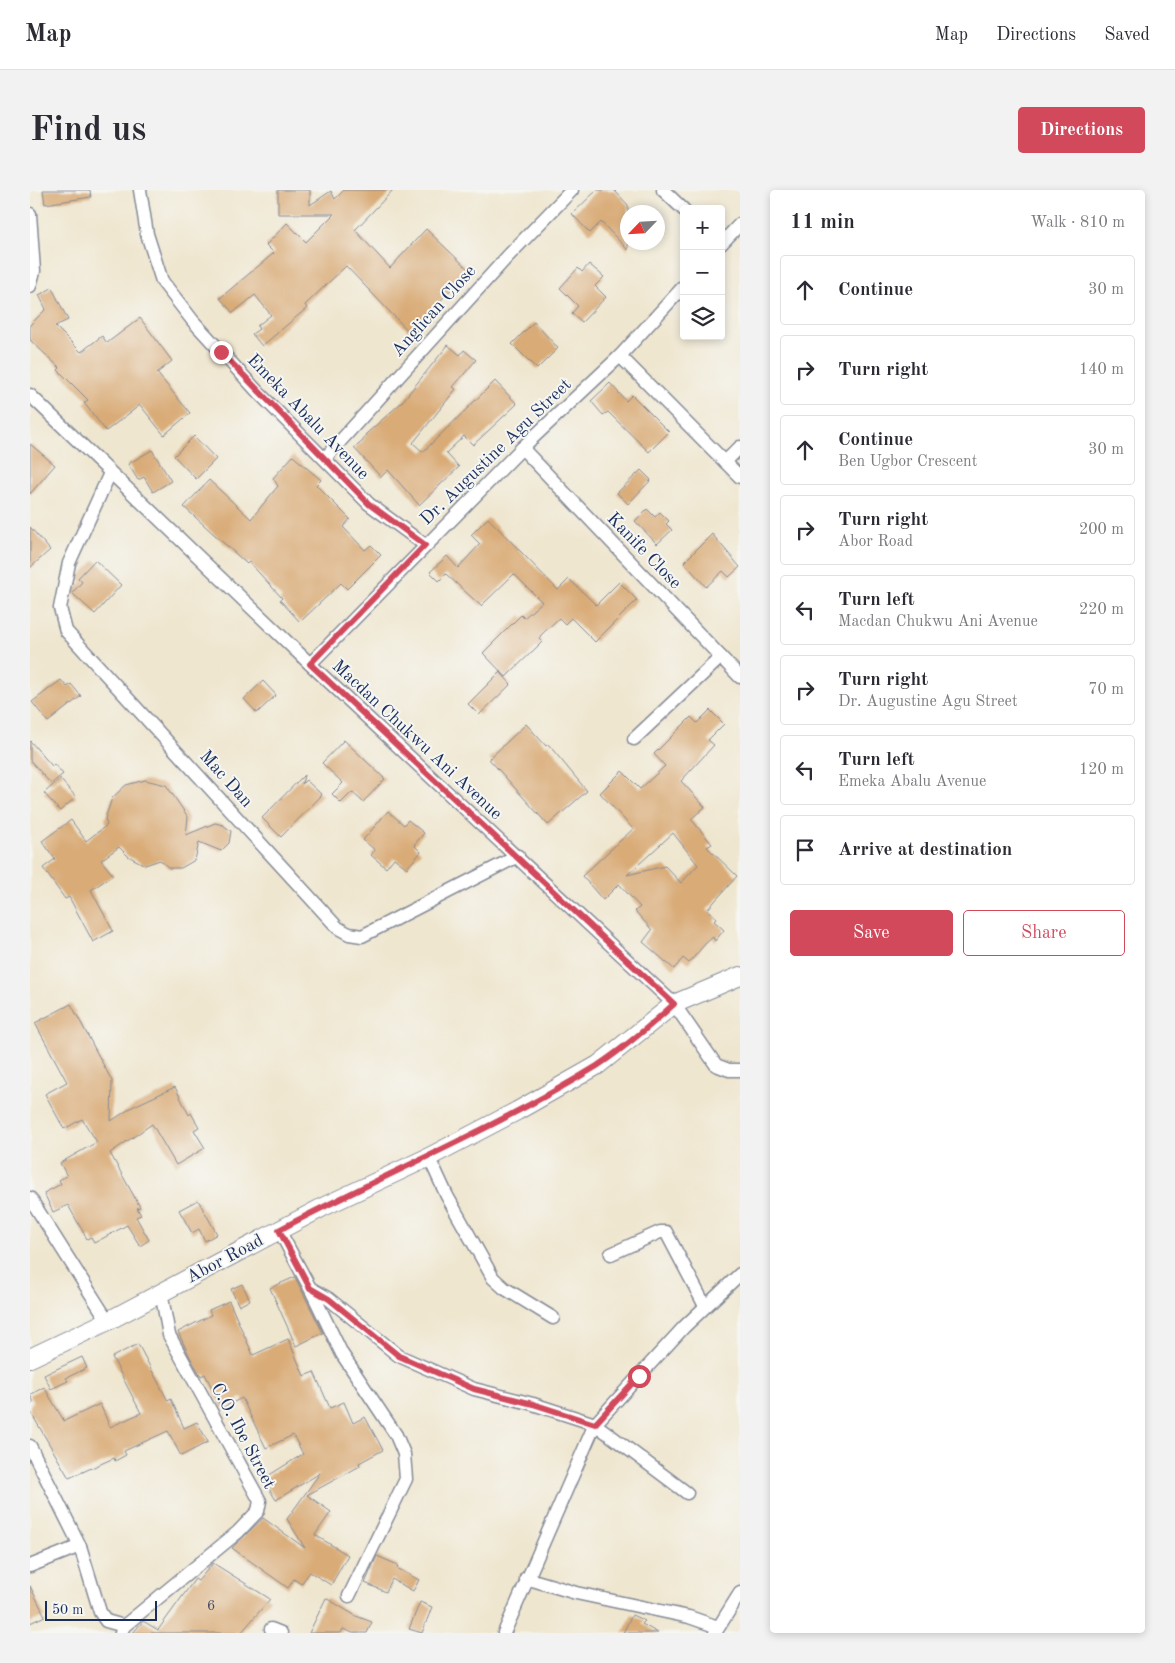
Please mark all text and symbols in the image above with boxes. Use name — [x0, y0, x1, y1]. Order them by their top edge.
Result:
text: Map — [25, 23, 72, 47]
text: Map — [935, 26, 968, 44]
text: Directions — [996, 26, 1076, 44]
text: Saved — [1104, 26, 1150, 44]
button: Directions — [1018, 107, 1145, 153]
text: Find us — [30, 113, 146, 148]
north arrow — [620, 205, 665, 250]
map controls — [680, 205, 725, 340]
button: + — [680, 205, 725, 250]
text: 11 min — [790, 212, 855, 233]
text: Walk · 810 m — [1030, 215, 1125, 231]
button: − — [680, 250, 725, 295]
street label: Anglican Close — [388, 262, 480, 360]
icon: ahead — [791, 276, 819, 304]
text: Continue — [838, 281, 913, 300]
text: 30 m — [1088, 282, 1124, 298]
button: layers — [680, 295, 725, 340]
route end — [210, 341, 233, 364]
street label: Emeka Abalu Avenue — [244, 351, 372, 483]
icon: right — [791, 356, 819, 384]
text: Turn right — [838, 361, 928, 380]
text: 140 m — [1079, 362, 1124, 378]
street label: Dr. Augustine Agu Street — [417, 375, 575, 529]
text: Continue — [838, 431, 913, 450]
icon: ahead — [791, 436, 819, 464]
text: 30 m — [1088, 442, 1124, 458]
text: Ben Ugbor Crescent — [838, 454, 977, 470]
street label: Kanife Close — [603, 509, 685, 593]
text: Turn right — [838, 511, 928, 530]
icon: right — [791, 516, 819, 544]
text: 200 m — [1079, 522, 1124, 538]
text: Abor Road — [838, 534, 913, 550]
text: Turn left — [838, 591, 915, 610]
icon: left — [791, 596, 819, 624]
text: 220 m — [1079, 602, 1124, 618]
text: Macdan Chukwu Ani Avenue — [838, 614, 1038, 630]
street label: Macdan Chukwu Ani Avenue — [329, 657, 505, 823]
text: Turn right — [838, 671, 928, 690]
icon: right — [791, 676, 819, 704]
text: 70 m — [1088, 682, 1124, 698]
text: Dr. Augustine Agu Street — [838, 694, 1018, 710]
street label: Mac Dan — [196, 747, 256, 811]
text: Turn left — [838, 751, 915, 770]
icon: left — [791, 756, 819, 784]
text: 120 m — [1079, 762, 1124, 778]
text: Emeka Abalu Avenue — [838, 774, 986, 790]
icon: arrive — [791, 836, 819, 864]
text: Arrive at destination — [838, 841, 1012, 860]
button: Save — [790, 910, 953, 956]
button: Share — [963, 910, 1125, 956]
street label: Abor Road — [184, 1231, 266, 1287]
route start — [628, 1365, 651, 1388]
street label: C.O. Ibe Street — [208, 1380, 278, 1492]
scale bar — [45, 1598, 158, 1621]
house number: 6 — [207, 1599, 215, 1614]
text: 50 m — [52, 1603, 83, 1617]

